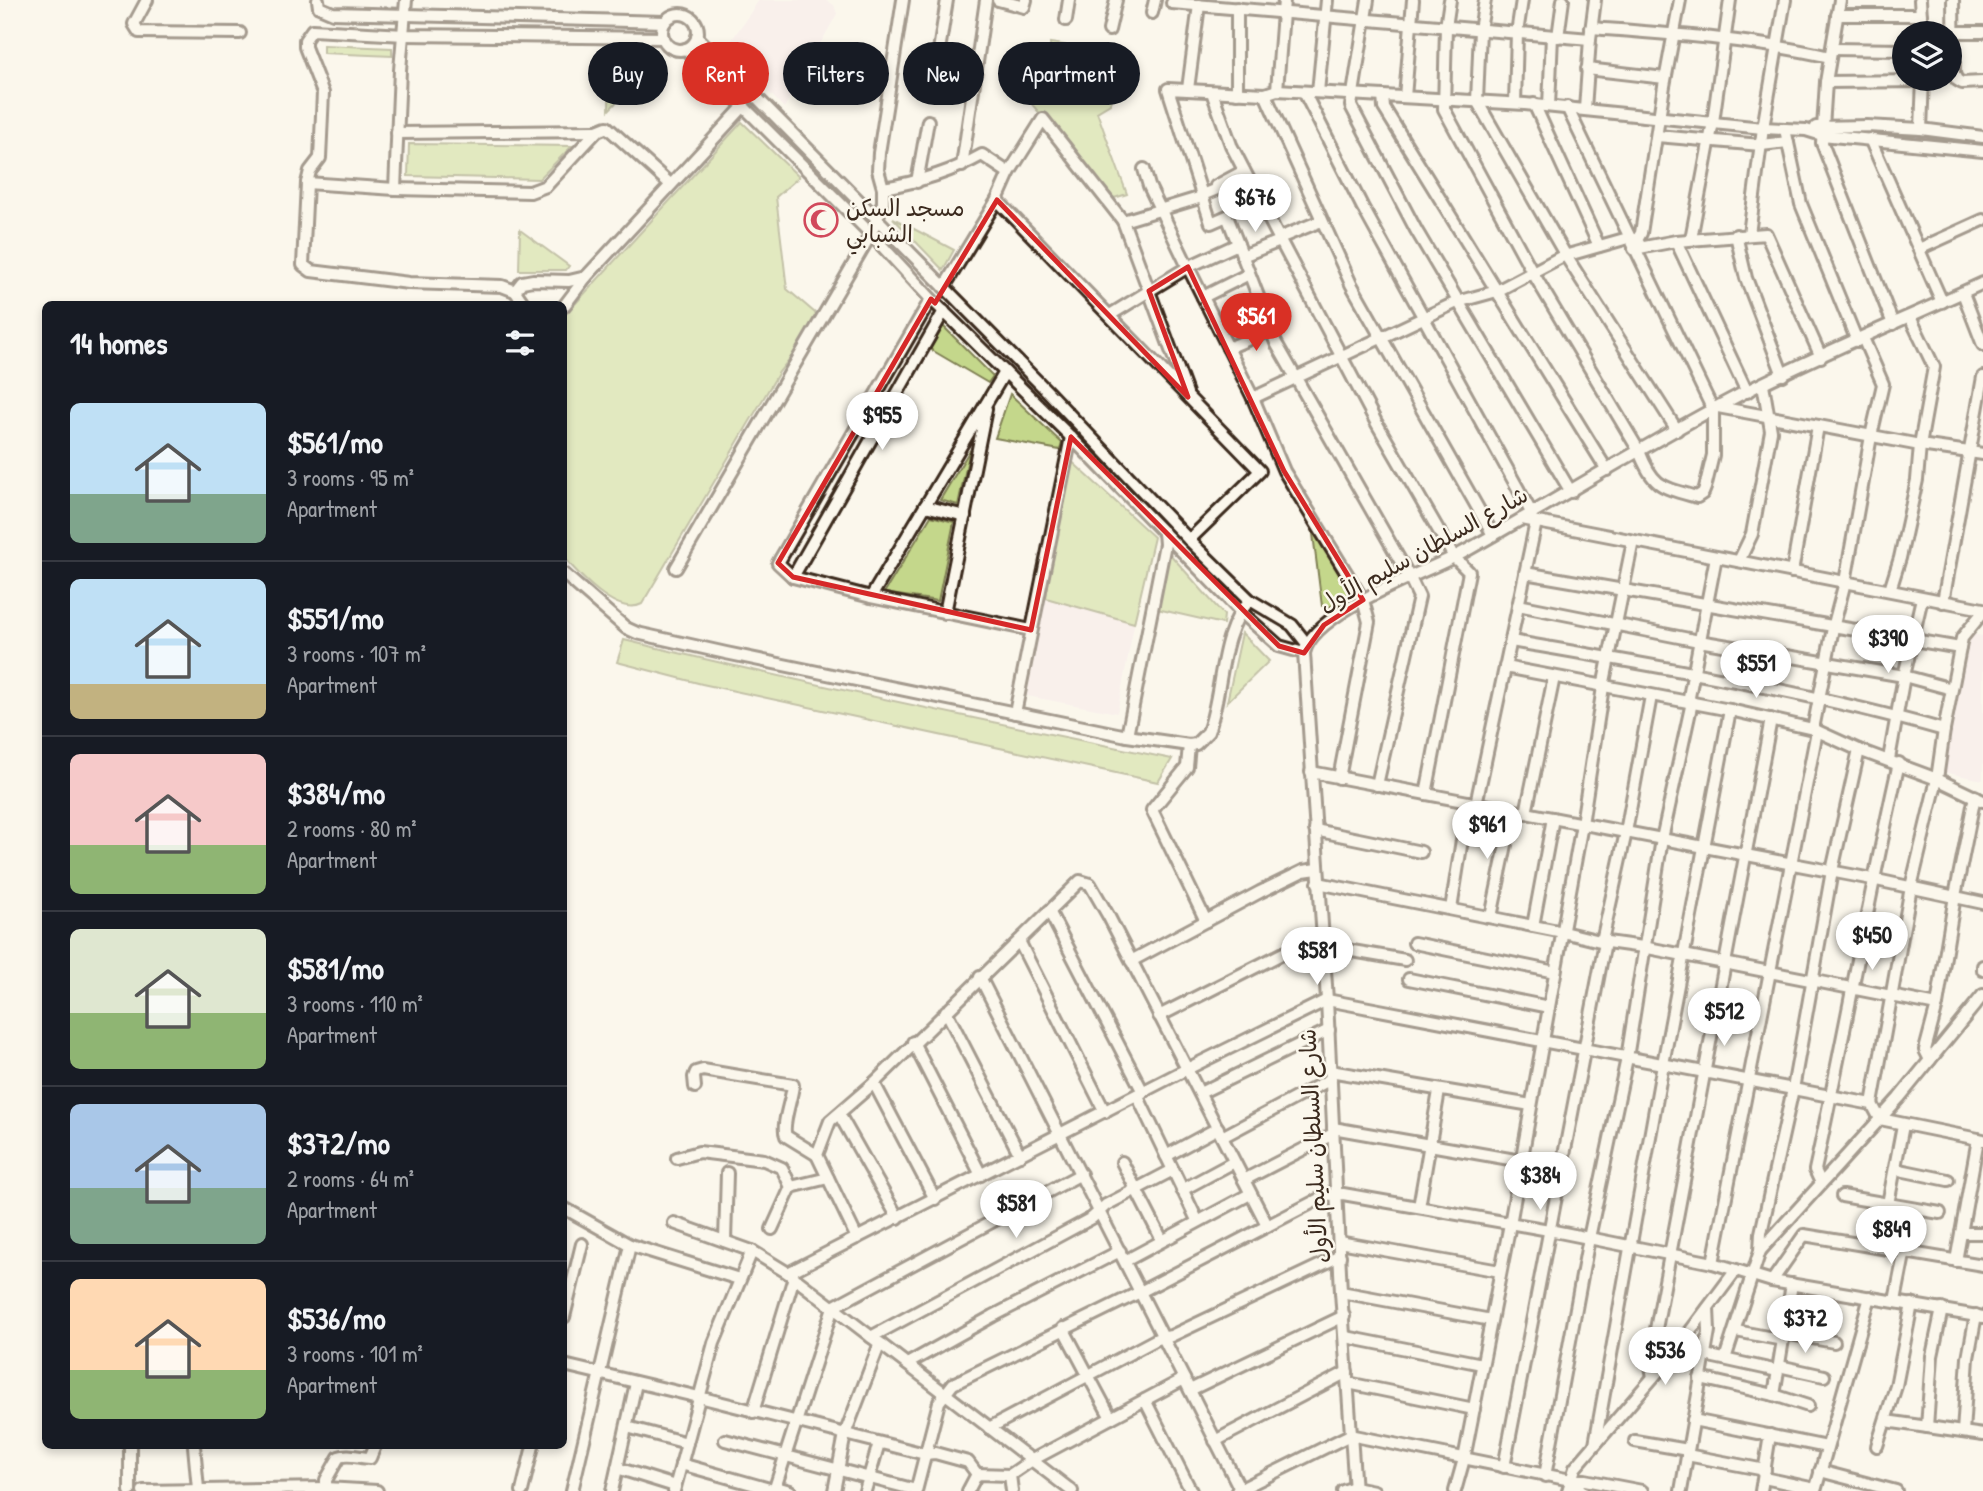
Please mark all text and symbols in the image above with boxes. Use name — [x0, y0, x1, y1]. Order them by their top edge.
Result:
map controls — [1892, 21, 1962, 91]
button: layers — [1892, 21, 1962, 91]
chip: Buy — [588, 42, 668, 105]
chip: Rent — [682, 42, 769, 105]
chip: Filters — [783, 42, 889, 105]
chip: New — [903, 42, 984, 105]
chip: Apartment — [998, 42, 1140, 105]
pin: $676 — [1214, 174, 1296, 234]
text: $676 — [1234, 181, 1276, 212]
place label: مسجد السكن الشبابي — [846, 192, 965, 255]
mosque icon: مسجد السكن الشبابي — [802, 201, 840, 239]
pin: $561 — [1215, 294, 1297, 353]
text: $561 — [1237, 300, 1275, 331]
text: 14 homes — [70, 323, 168, 363]
icon: filters — [501, 324, 539, 362]
pin: $955 — [841, 392, 923, 452]
text: $955 — [862, 399, 902, 430]
text: $561/mo — [287, 422, 383, 462]
icon: home — [126, 431, 210, 515]
text: 3 rooms · 95 m² — [287, 462, 414, 493]
street label: شارع السلطان سليم الأول — [1313, 479, 1535, 622]
text: Apartment — [287, 493, 377, 524]
text: $551/mo — [287, 598, 384, 638]
icon: home — [126, 607, 210, 691]
pin: $390 — [1847, 616, 1929, 675]
text: $390 — [1868, 622, 1908, 653]
text: 3 rooms · 107 m² — [287, 638, 426, 669]
pin: $551 — [1715, 640, 1797, 700]
text: $551 — [1736, 647, 1776, 678]
text: Apartment — [287, 669, 377, 700]
text: $384/mo — [287, 773, 385, 813]
icon: home — [126, 782, 210, 866]
pin: $961 — [1446, 802, 1528, 861]
text: $961 — [1468, 808, 1506, 839]
text: 2 rooms · 80 m² — [287, 813, 417, 844]
text: Apartment — [287, 844, 377, 875]
pin: $450 — [1831, 912, 1913, 972]
text: $450 — [1852, 919, 1892, 950]
pin: $581 — [1276, 928, 1358, 987]
text: $581 — [1297, 934, 1337, 965]
text: $581/mo — [287, 948, 384, 988]
icon: home — [126, 957, 210, 1041]
text: 3 rooms · 110 m² — [287, 988, 423, 1019]
pin: $512 — [1683, 988, 1765, 1048]
text: $512 — [1704, 995, 1744, 1026]
text: Apartment — [287, 1019, 377, 1050]
street label: شارع السلطان سليم الأول — [1291, 1028, 1338, 1264]
text: $372/mo — [287, 1123, 390, 1163]
icon: home — [126, 1132, 210, 1216]
pin: $384 — [1499, 1152, 1581, 1212]
text: $384 — [1520, 1159, 1560, 1190]
text: 2 rooms · 64 m² — [287, 1163, 414, 1194]
pin: $581 — [975, 1180, 1057, 1240]
text: $581 — [996, 1187, 1036, 1218]
text: Apartment — [287, 1194, 377, 1225]
pin: $849 — [1850, 1206, 1932, 1266]
text: $849 — [1872, 1213, 1910, 1244]
pin: $372 — [1764, 1296, 1846, 1355]
text: $536/mo — [287, 1298, 386, 1338]
text: $372 — [1783, 1302, 1827, 1333]
icon: home — [126, 1307, 210, 1391]
pin: $536 — [1624, 1328, 1706, 1387]
text: $536 — [1645, 1334, 1685, 1365]
text: 3 rooms · 101 m² — [287, 1338, 423, 1369]
text: Apartment — [287, 1369, 377, 1400]

